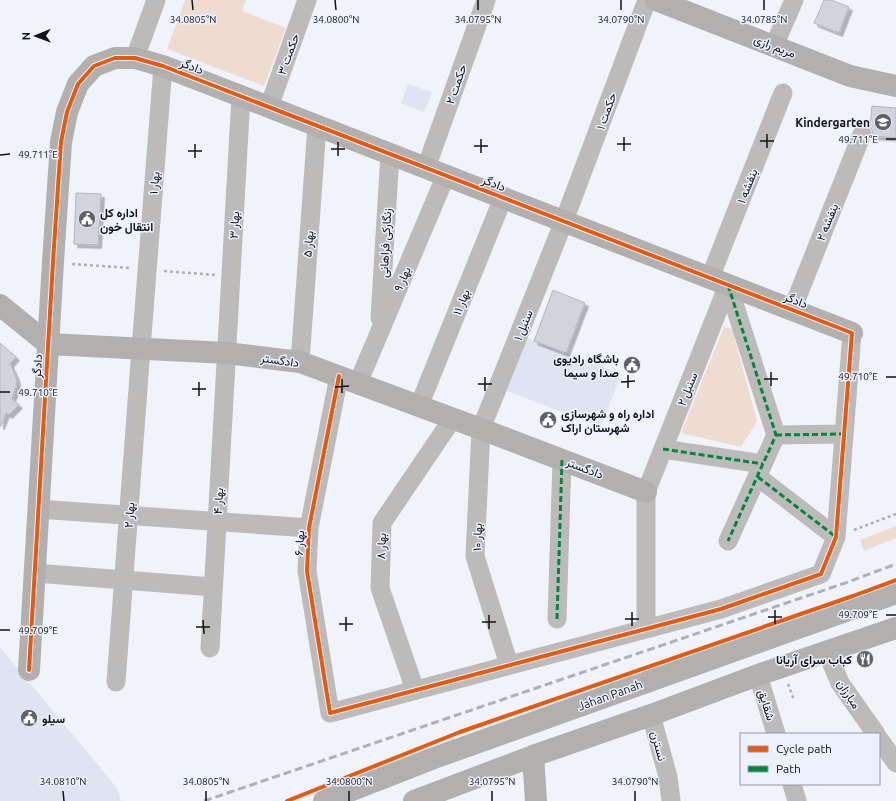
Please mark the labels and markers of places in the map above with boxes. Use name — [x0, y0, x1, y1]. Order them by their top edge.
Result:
school or university icon: Kindergarten — [873, 112, 893, 132]
place label: Kindergarten — [795, 116, 870, 129]
place label: اداره کل انتقال خون — [100, 206, 153, 235]
public building icon: اداره کل انتقال خون — [77, 209, 97, 229]
place label: باشگاه رادیوی صدا و سیما — [553, 352, 619, 381]
public building icon: باشگاه رادیوی صدا و سیما — [622, 355, 642, 375]
place label: اداره راه و شهرسازی شهرستان اراک — [561, 407, 654, 436]
public building icon: اداره راه و شهرسازی شهرستان اراک — [538, 410, 558, 430]
restaurant icon: کباب سرای آریانا — [855, 649, 875, 669]
place label: کباب سرای آریانا — [776, 653, 853, 668]
public building icon: سیلو — [19, 708, 39, 728]
place label: سیلو — [42, 712, 66, 727]

